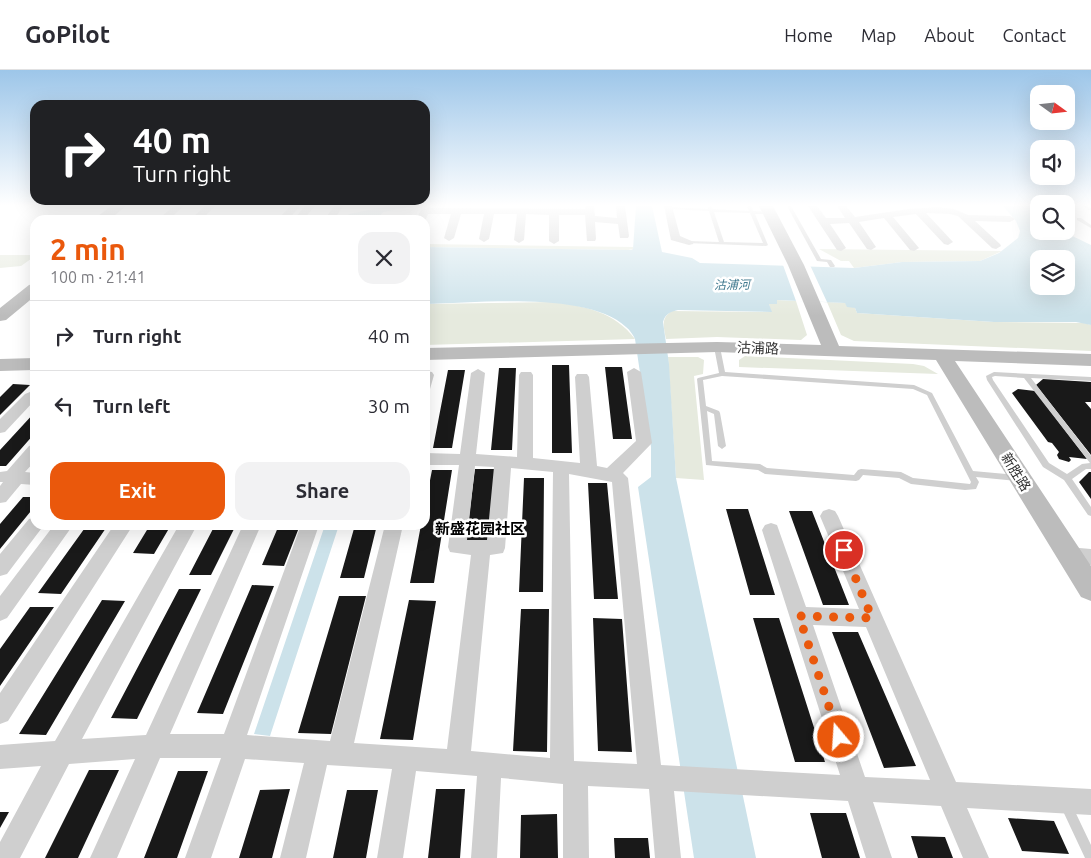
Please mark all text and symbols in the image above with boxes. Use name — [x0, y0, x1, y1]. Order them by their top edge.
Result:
text: GoPilot — [25, 21, 110, 48]
text: Home — [784, 25, 833, 45]
text: Map — [861, 25, 896, 45]
text: About — [924, 25, 974, 45]
text: Contact — [1002, 25, 1066, 45]
north arrow — [1030, 85, 1075, 130]
map controls — [1030, 85, 1075, 295]
icon: right — [50, 120, 115, 185]
text: 40 m — [133, 120, 211, 160]
button: sound — [1030, 140, 1075, 185]
text: Turn right — [133, 161, 231, 186]
button: search — [1030, 195, 1075, 240]
text: 2 min — [50, 232, 126, 266]
button: close — [358, 232, 410, 284]
button: layers — [1030, 250, 1075, 295]
text: 100 m · 21:41 — [50, 268, 146, 286]
water label: 沽浦河 — [714, 278, 752, 291]
icon: right — [50, 322, 78, 350]
text: Turn right — [93, 325, 181, 347]
text: 40 m — [368, 325, 410, 347]
street label: 沽浦路 — [737, 339, 779, 357]
icon: left — [50, 392, 78, 420]
text: Turn left — [93, 395, 171, 417]
text: 30 m — [368, 395, 410, 417]
street label: 新胜路 — [998, 450, 1034, 494]
button: Exit — [50, 462, 225, 520]
button: Share — [235, 462, 410, 520]
district label: 新盛花园社区 — [435, 520, 525, 537]
pin — [823, 529, 865, 571]
icon: arrive — [830, 536, 858, 564]
position arrow — [812, 710, 864, 762]

